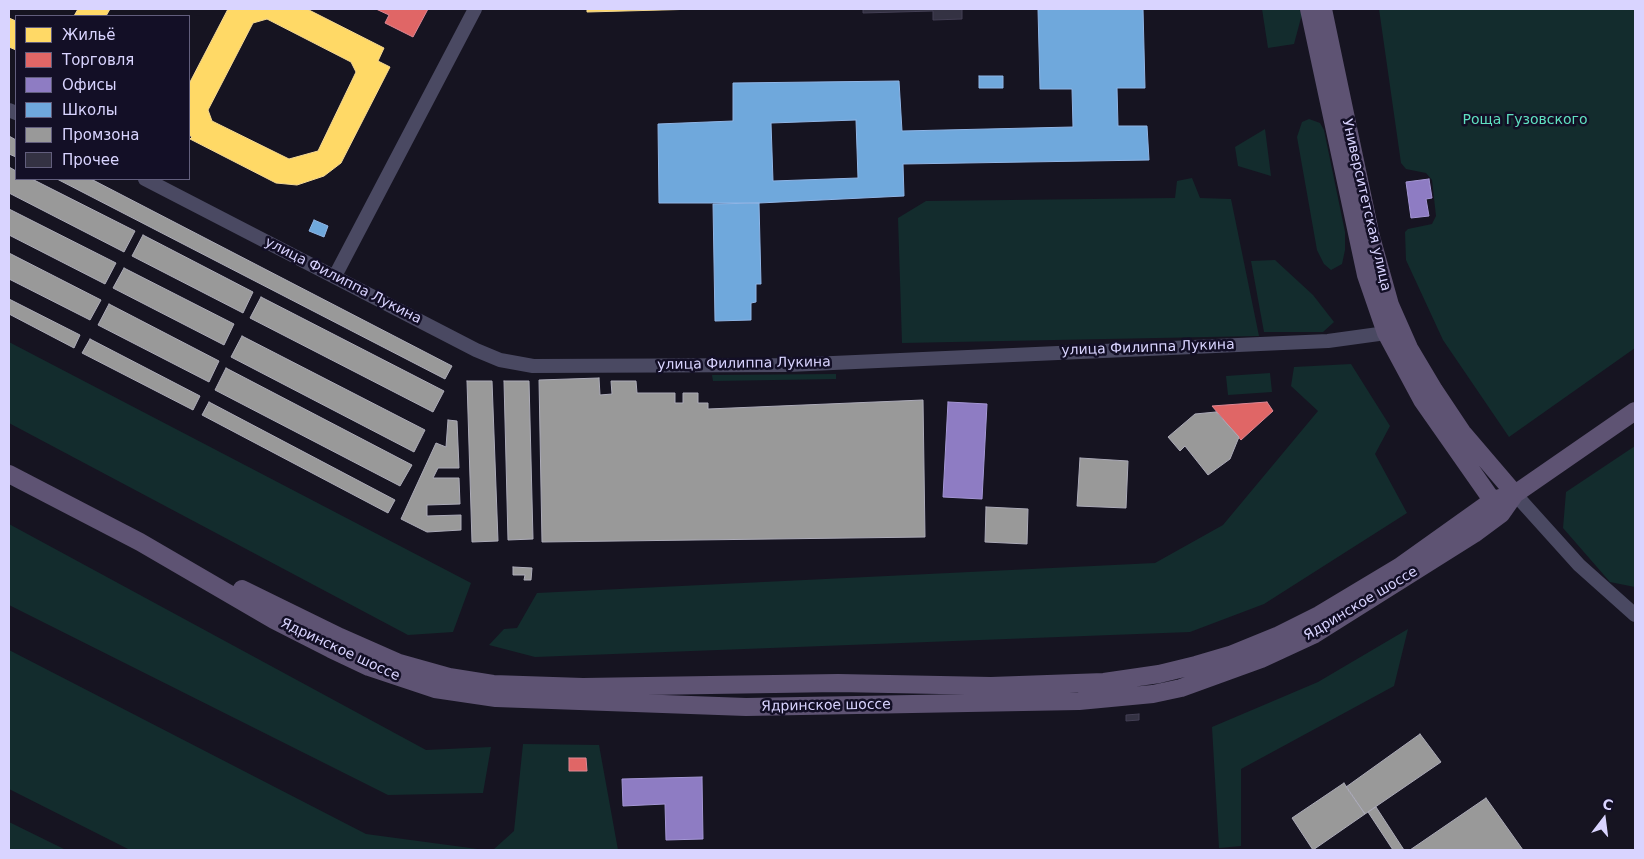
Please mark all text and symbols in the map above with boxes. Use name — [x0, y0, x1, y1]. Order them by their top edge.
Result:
legend — [15, 15, 190, 180]
text: Жильё — [62, 26, 116, 44]
text: Торговля — [62, 51, 134, 69]
text: Офисы — [62, 76, 116, 94]
text: Школы — [62, 101, 118, 119]
park label: Роща Гузовского — [1463, 112, 1587, 128]
street label: Университетская улица — [1338, 117, 1394, 293]
text: Промзона — [62, 126, 139, 144]
text: Прочее — [62, 151, 119, 169]
street label: улица Филиппа Лукина — [262, 234, 424, 328]
street label: улица Филиппа Лукина — [1061, 337, 1235, 359]
street label: улица Филиппа Лукина — [657, 354, 831, 374]
street label: Ядринское шоссе — [1301, 563, 1421, 645]
street label: Ядринское шоссе — [278, 615, 402, 685]
street label: Ядринское шоссе — [761, 696, 891, 716]
north arrow — [1579, 794, 1629, 844]
text: С — [1601, 795, 1615, 814]

